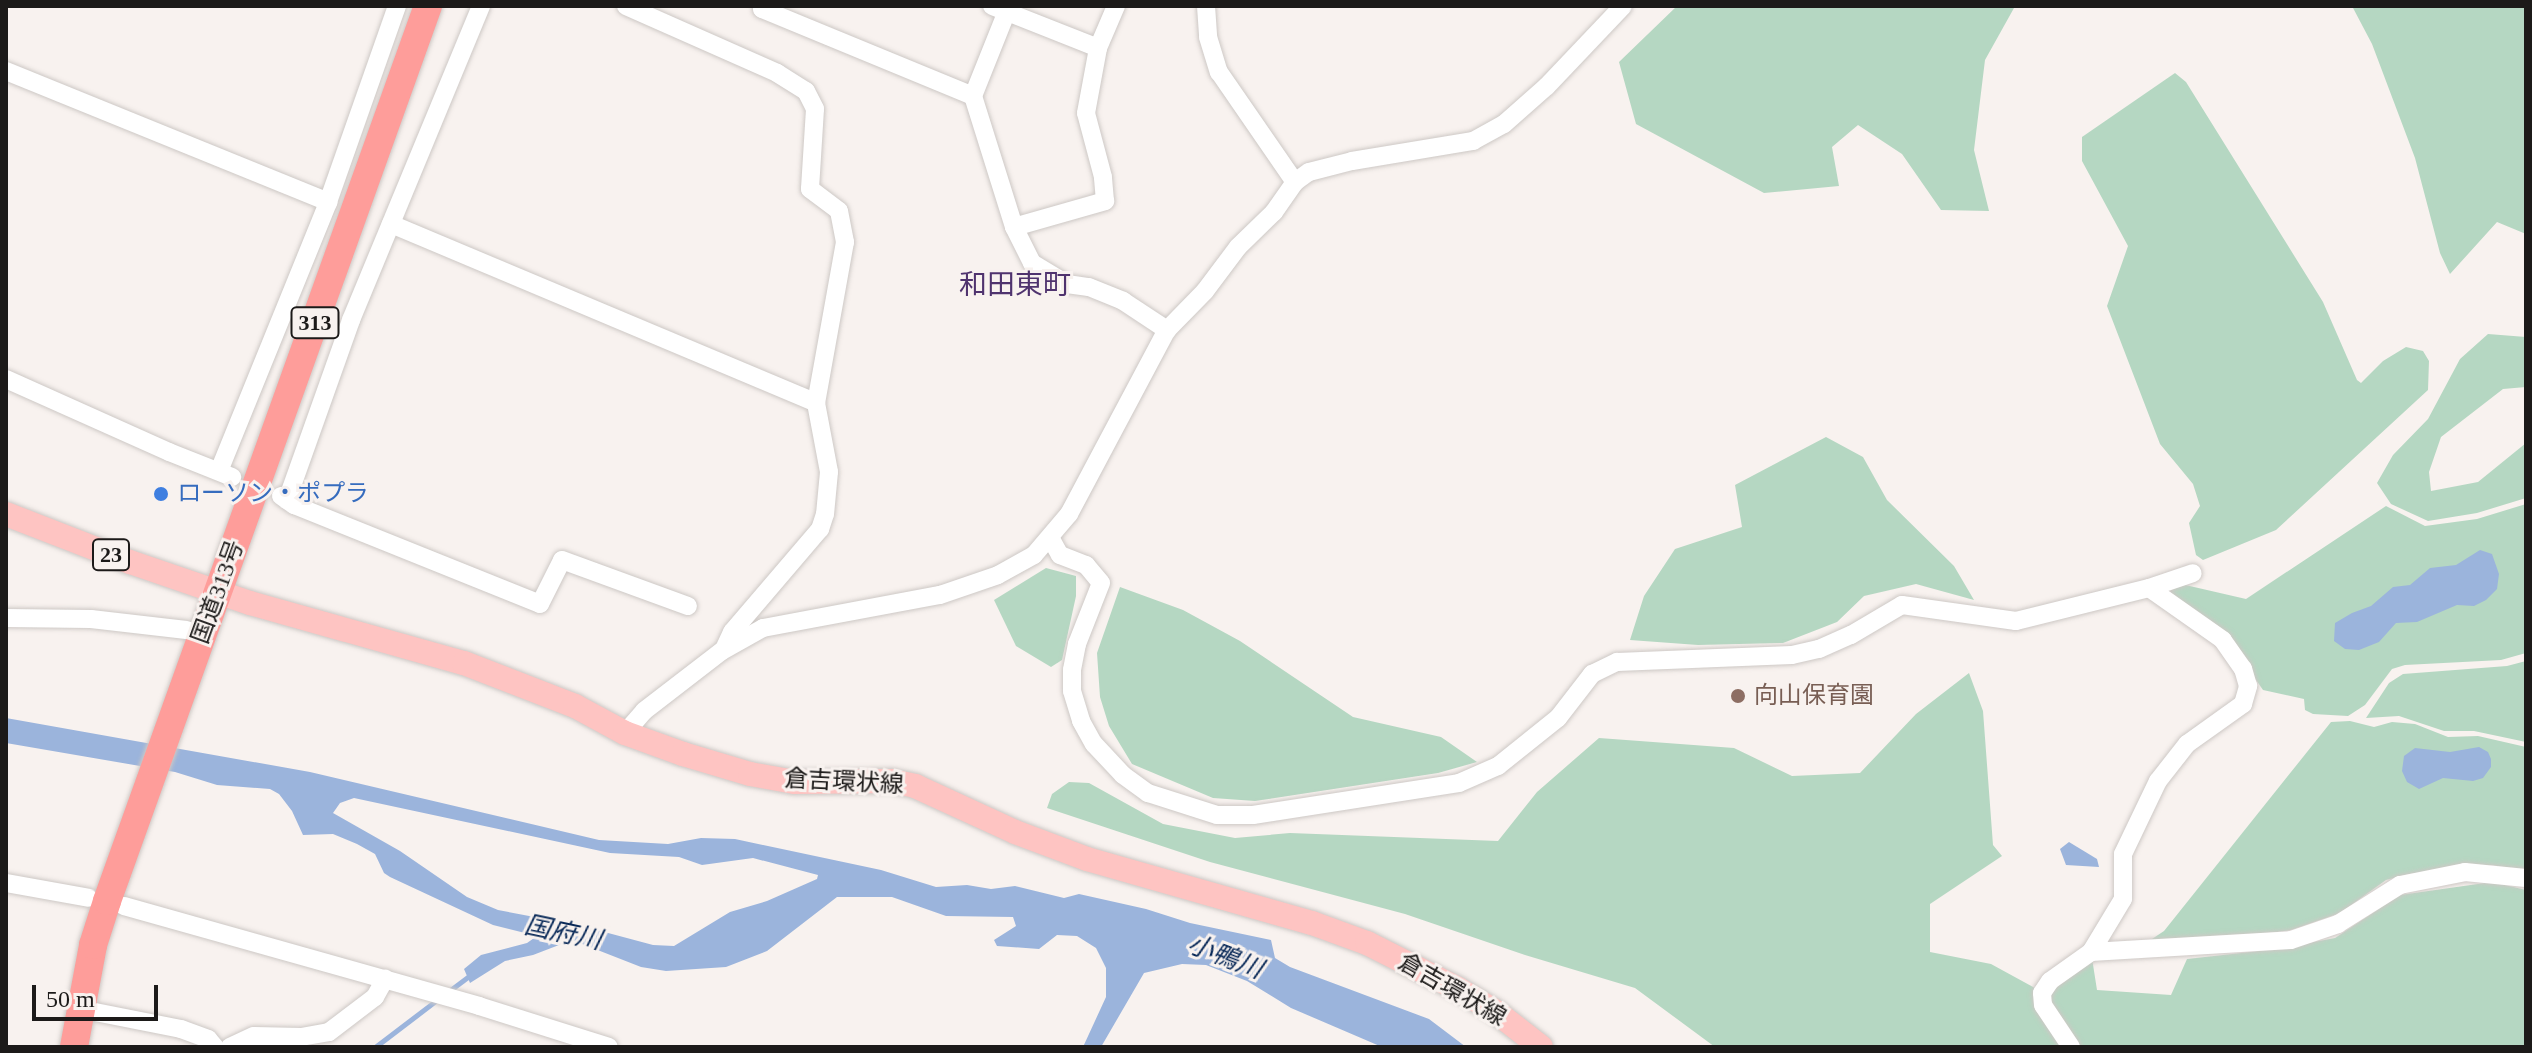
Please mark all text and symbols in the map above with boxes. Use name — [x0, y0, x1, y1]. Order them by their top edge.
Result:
district label: 和田東町 — [959, 268, 1071, 302]
road number: 313 — [289, 305, 341, 341]
place label: ローソン・ポプラ — [177, 480, 369, 508]
marker: ローソン・ポプラ — [152, 485, 170, 503]
street label: 国道313号 — [186, 536, 250, 648]
road number: 23 — [91, 537, 131, 573]
place label: 向山保育園 — [1754, 682, 1874, 710]
marker: 向山保育園 — [1729, 687, 1747, 705]
street label: 倉吉環状線 — [783, 764, 905, 800]
water label: 国府川 — [522, 910, 604, 956]
water label: 小鴨川 — [1183, 928, 1267, 986]
street label: 倉吉環状線 — [1393, 948, 1511, 1032]
scale bar — [36, 969, 162, 1019]
text: 50 m — [46, 986, 95, 1012]

